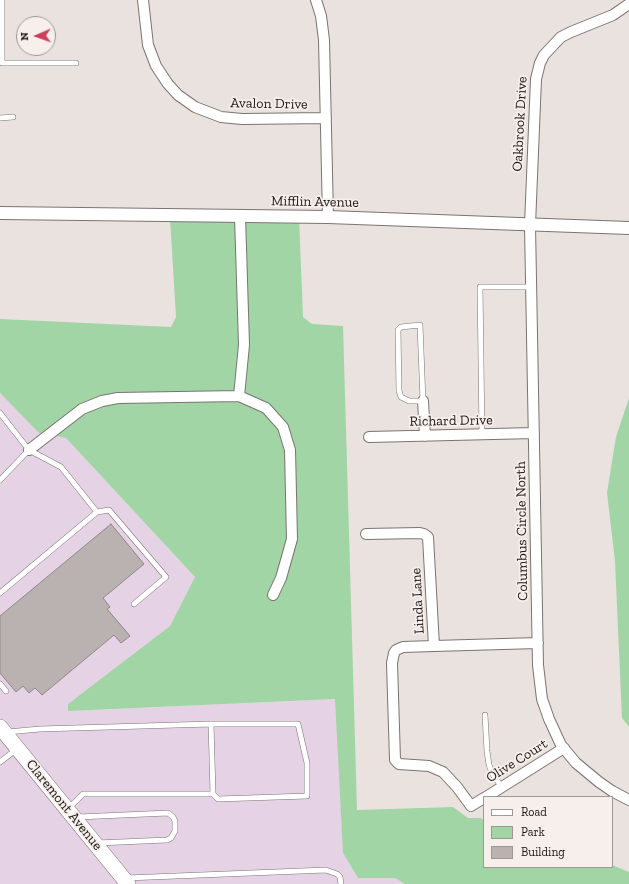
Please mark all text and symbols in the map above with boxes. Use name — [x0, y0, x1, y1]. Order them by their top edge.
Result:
north arrow — [16, 16, 56, 56]
text: N — [18, 32, 31, 41]
street label: Oakbrook Drive — [509, 76, 531, 172]
street label: Avalon Drive — [230, 95, 308, 113]
street label: Mifflin Avenue — [271, 193, 359, 211]
street label: Richard Drive — [409, 412, 493, 430]
street label: Columbus Circle North — [512, 461, 532, 601]
street label: Linda Lane — [408, 568, 428, 634]
street label: Olive Court — [483, 736, 551, 786]
street label: Claremont Avenue — [22, 756, 106, 854]
legend — [483, 796, 613, 868]
text: Road — [521, 805, 547, 819]
text: Park — [521, 825, 545, 839]
text: Building — [521, 845, 565, 859]

